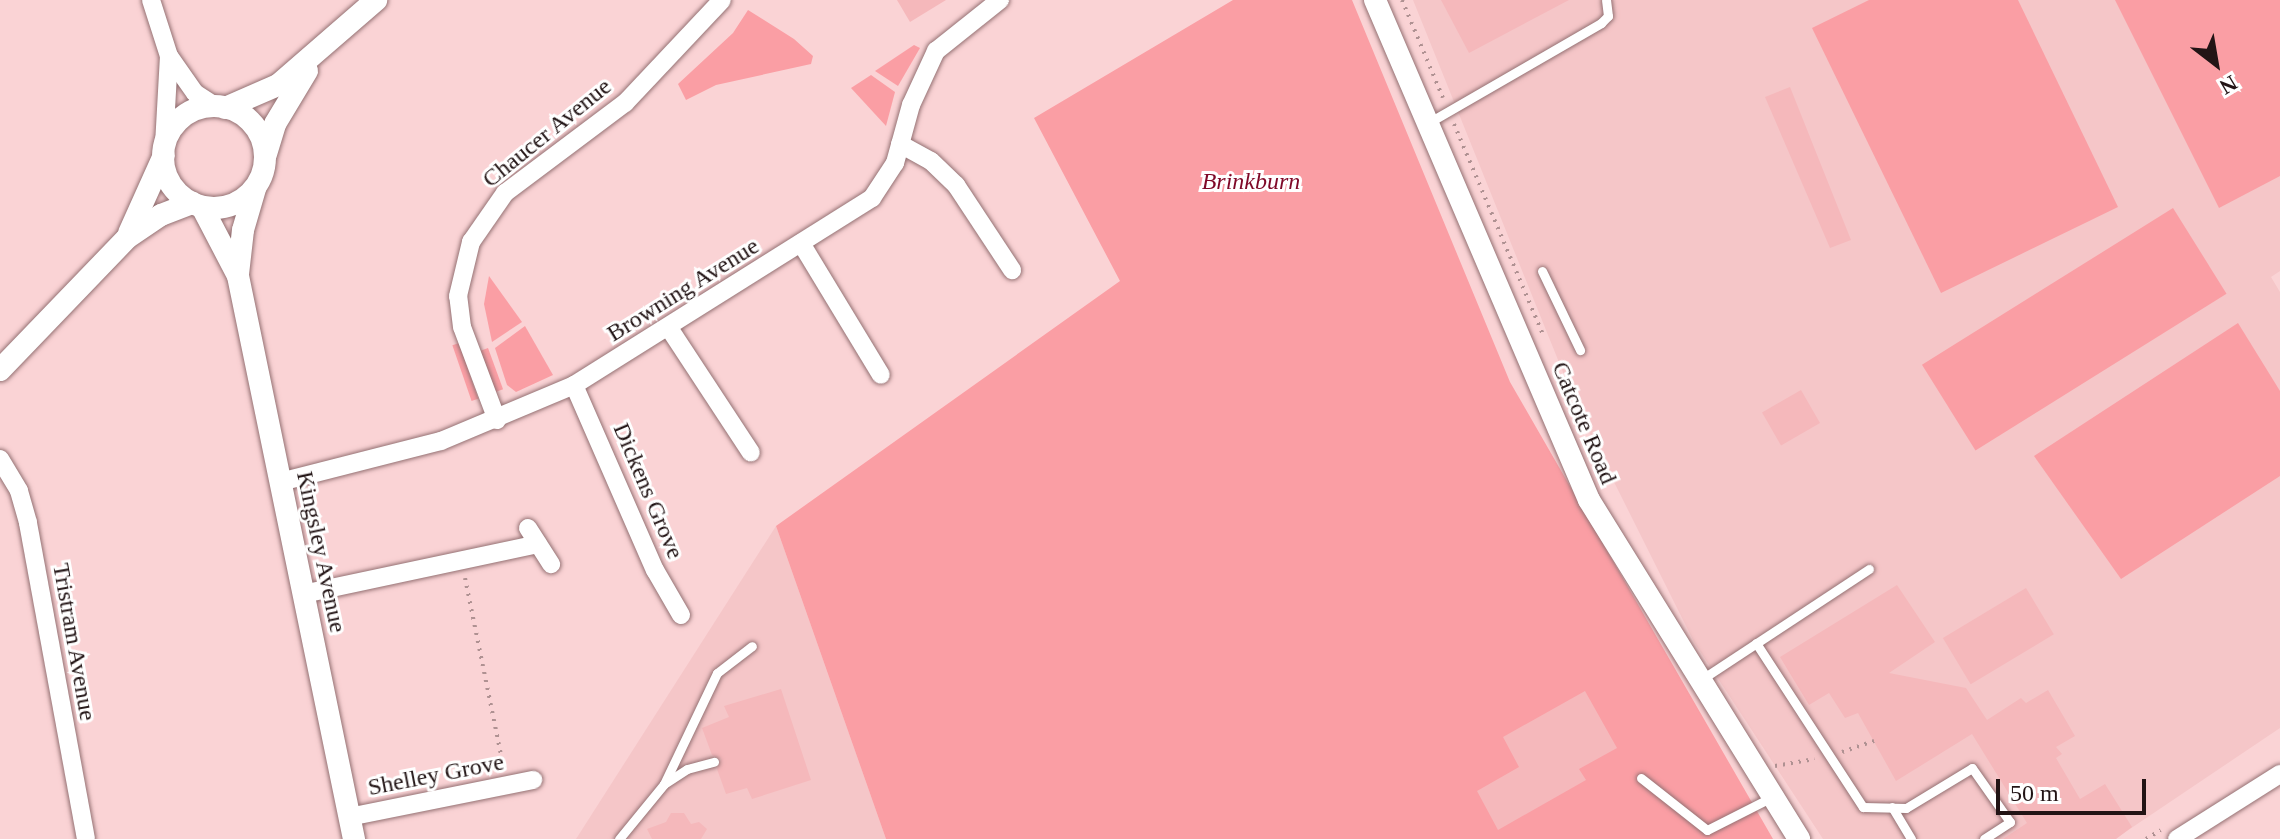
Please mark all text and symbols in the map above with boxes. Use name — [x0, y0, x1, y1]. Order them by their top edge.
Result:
north arrow — [2176, 24, 2256, 104]
text: N — [2215, 70, 2242, 100]
street label: Chaucer Avenue — [476, 72, 618, 194]
park label: Brinkburn — [1202, 168, 1300, 196]
street label: Browning Avenue — [601, 231, 765, 349]
street label: Catcote Road — [1545, 358, 1623, 488]
street label: Dickens Grove — [606, 419, 690, 563]
street label: Kingsley Avenue — [290, 468, 352, 636]
street label: Tristram Avenue — [46, 560, 102, 724]
street label: Shelley Grove — [366, 748, 506, 802]
scale bar — [2000, 763, 2150, 813]
text: 50 m — [2010, 780, 2059, 806]

